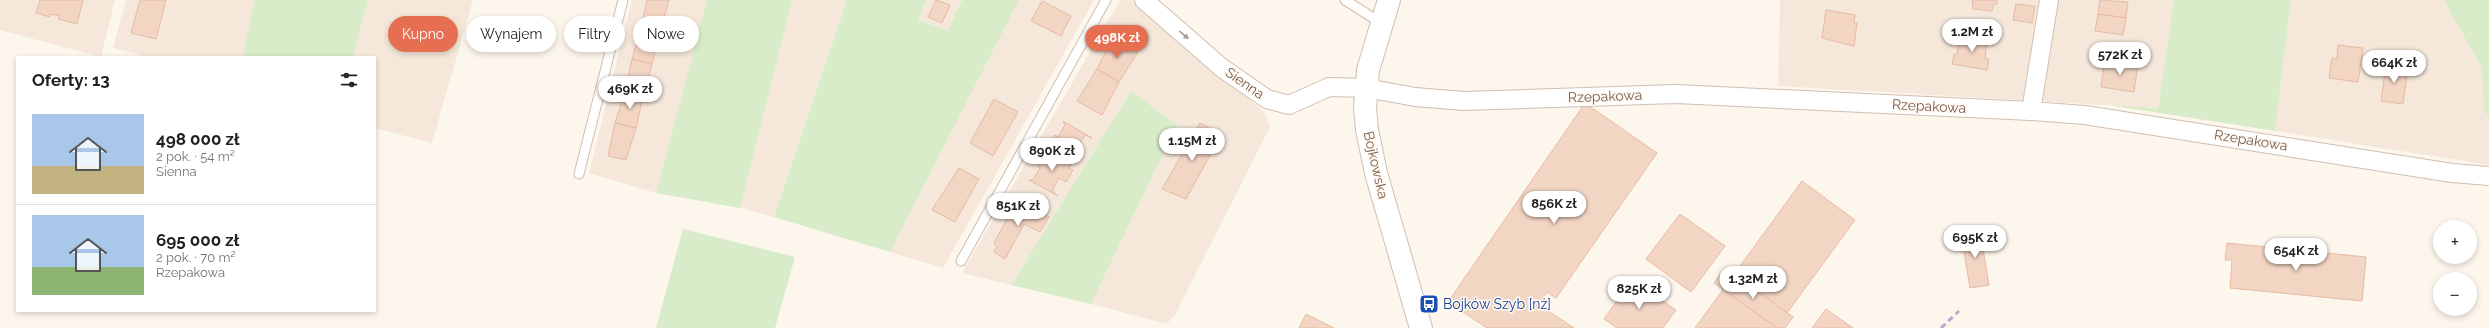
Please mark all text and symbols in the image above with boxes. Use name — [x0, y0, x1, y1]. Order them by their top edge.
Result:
chip: Kupno — [388, 16, 458, 52]
chip: Wynajem — [466, 16, 556, 52]
chip: Filtry — [564, 16, 625, 52]
chip: Nowe — [633, 16, 699, 52]
pin: 1.2M zł — [1935, 19, 2009, 53]
text: 1.2M zł — [1951, 24, 1993, 39]
pin: 498K zł — [1080, 25, 1154, 59]
text: 498K zł — [1094, 30, 1140, 45]
one-way arrow — [1179, 31, 1189, 40]
pin: 572K zł — [2083, 42, 2157, 76]
text: 572K zł — [2098, 47, 2142, 62]
pin: 664K zł — [2357, 50, 2431, 84]
text: 664K zł — [2371, 55, 2417, 70]
street label: Sienna — [1222, 64, 1268, 102]
icon: filters — [338, 69, 360, 91]
text: Oferty: 13 — [32, 70, 110, 90]
pin: 469K zł — [593, 76, 667, 110]
text: 469K zł — [607, 81, 653, 96]
street label: Rzepakowa — [1568, 87, 1642, 105]
street label: Rzepakowa — [1891, 96, 1967, 116]
street label: Rzepakowa — [2213, 126, 2289, 154]
pin: 1.15M zł — [1151, 128, 1233, 162]
text: 498 000 zł — [156, 129, 240, 149]
icon: home — [64, 130, 112, 178]
street label: Bojkowska — [1360, 130, 1392, 200]
text: 1.15M zł — [1168, 133, 1216, 148]
pin: 890K zł — [1015, 138, 1089, 172]
text: 890K zł — [1029, 143, 1075, 158]
text: 2 pok. · 54 m² — [156, 149, 235, 164]
text: Sienna — [156, 164, 197, 179]
pin: 856K zł — [1517, 191, 1591, 225]
pin: 851K zł — [981, 193, 1055, 227]
text: 856K zł — [1531, 196, 1577, 211]
text: 851K zł — [996, 198, 1040, 213]
map controls — [2433, 220, 2477, 316]
button: + — [2433, 220, 2477, 264]
pin: 695K zł — [1938, 225, 2012, 259]
text: 695 000 zł — [156, 230, 239, 250]
text: 695K zł — [1952, 230, 1998, 245]
icon: home — [64, 231, 112, 279]
pin: 654K zł — [2259, 238, 2333, 272]
text: 654K zł — [2273, 243, 2319, 258]
text: 2 pok. · 70 m² — [156, 250, 235, 265]
text: Rzepakowa — [156, 265, 225, 280]
pin: 1.32M zł — [1712, 266, 1794, 300]
text: 1.32M zł — [1728, 271, 1778, 286]
button: − — [2433, 272, 2477, 316]
pin: 825K zł — [1602, 276, 1676, 310]
text: 825K zł — [1617, 281, 1661, 296]
bus stop icon: Bojków Szyb [nż] — [1418, 293, 1440, 315]
place label: Bojków Szyb [nż] — [1443, 296, 1551, 312]

